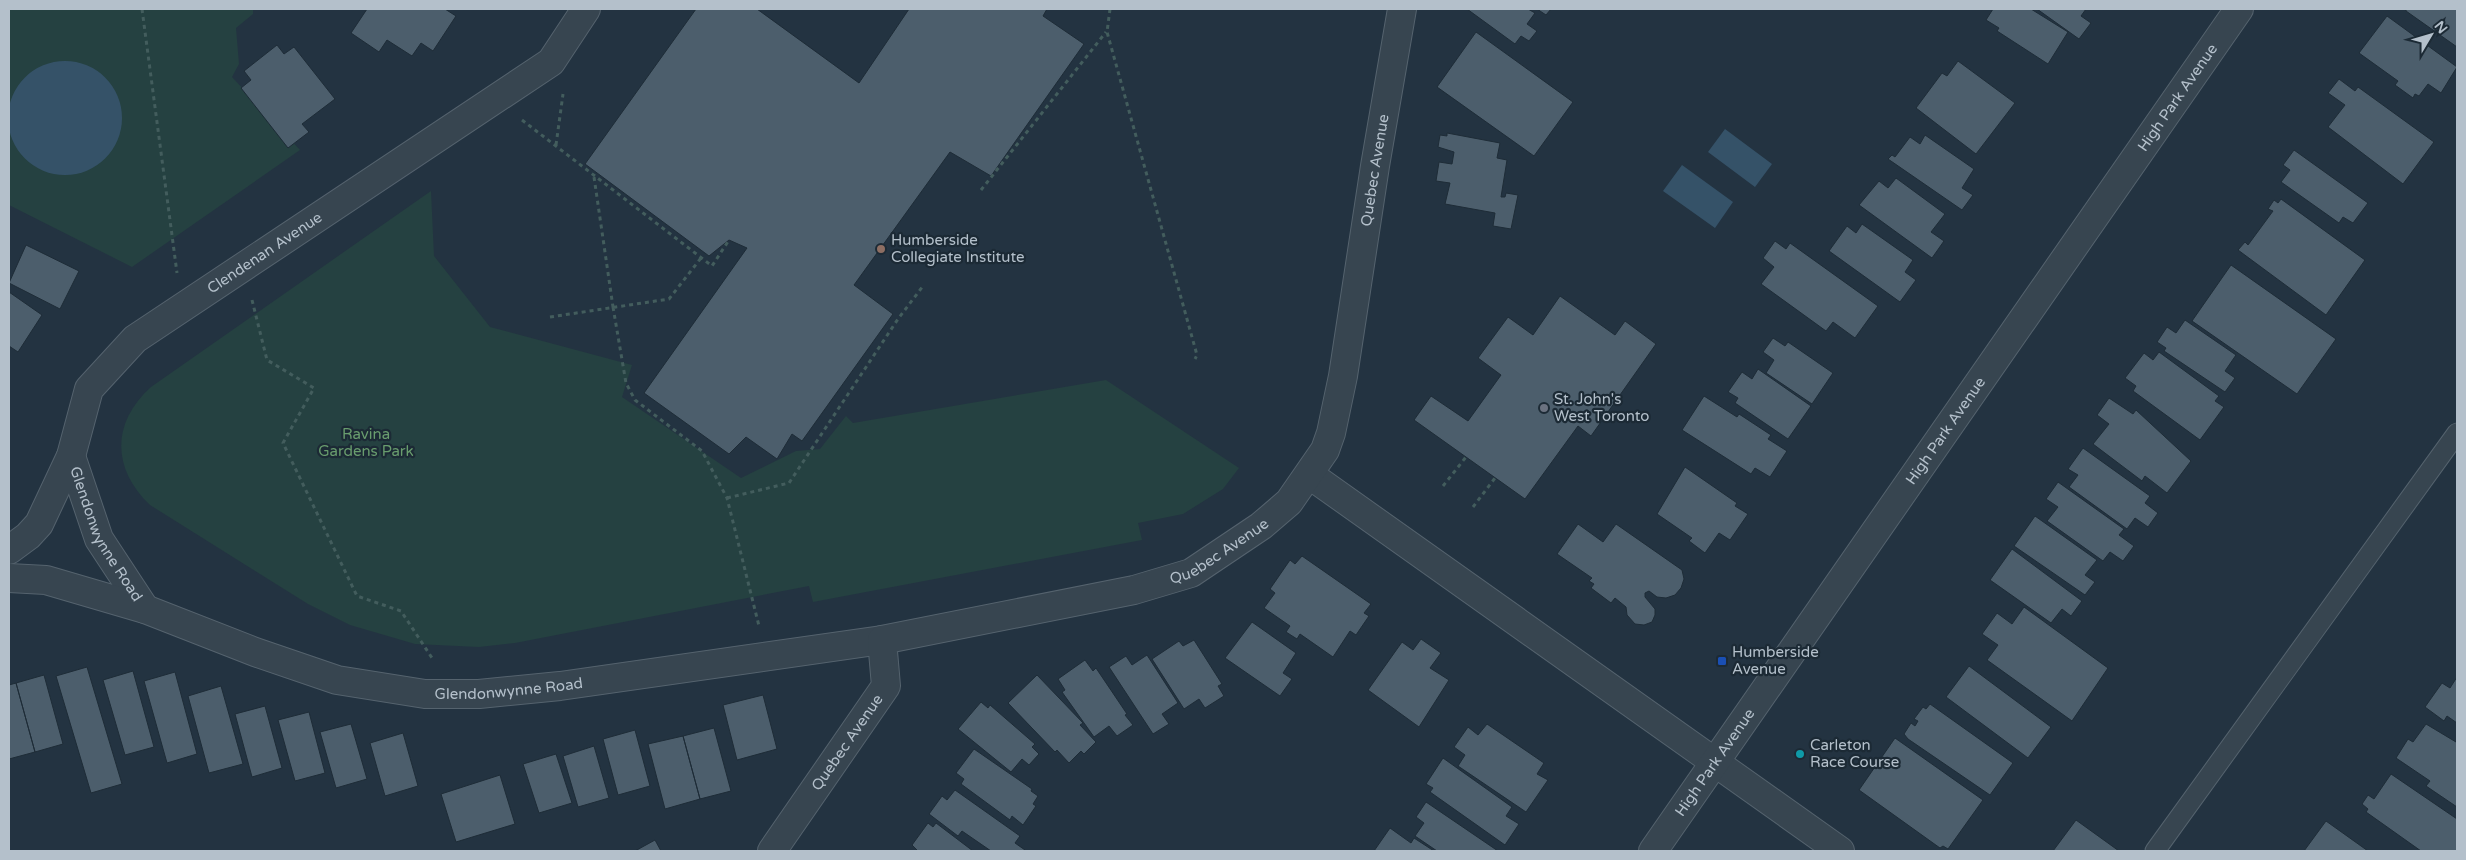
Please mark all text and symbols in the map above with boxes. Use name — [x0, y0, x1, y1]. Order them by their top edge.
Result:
north arrow — [2406, 10, 2456, 60]
text: N — [2431, 18, 2451, 37]
street label: High Park Avenue — [2134, 40, 2221, 155]
street label: Quebec Avenue — [1357, 113, 1393, 228]
street label: Clendenan Avenue — [204, 208, 325, 297]
place label: Humberside Collegiate Institute — [891, 231, 1025, 266]
marker: Humberside Collegiate Institute — [875, 243, 887, 255]
street label: High Park Avenue — [1902, 373, 1989, 488]
place label: St. John's West Toronto — [1554, 390, 1649, 425]
marker: St. John's West Toronto — [1538, 402, 1550, 414]
park label: Ravina Gardens Park — [318, 425, 414, 460]
street label: Glendonwynne Road — [66, 464, 146, 605]
street label: Quebec Avenue — [1168, 514, 1272, 588]
place label: Humberside Avenue — [1732, 643, 1819, 678]
marker: Humberside Avenue — [1716, 655, 1728, 667]
street label: Glendonwynne Road — [435, 674, 584, 703]
street label: Quebec Avenue — [807, 691, 887, 794]
street label: High Park Avenue — [1671, 705, 1758, 820]
place label: Carleton Race Course — [1810, 736, 1899, 771]
marker: Carleton Race Course — [1794, 748, 1806, 760]

